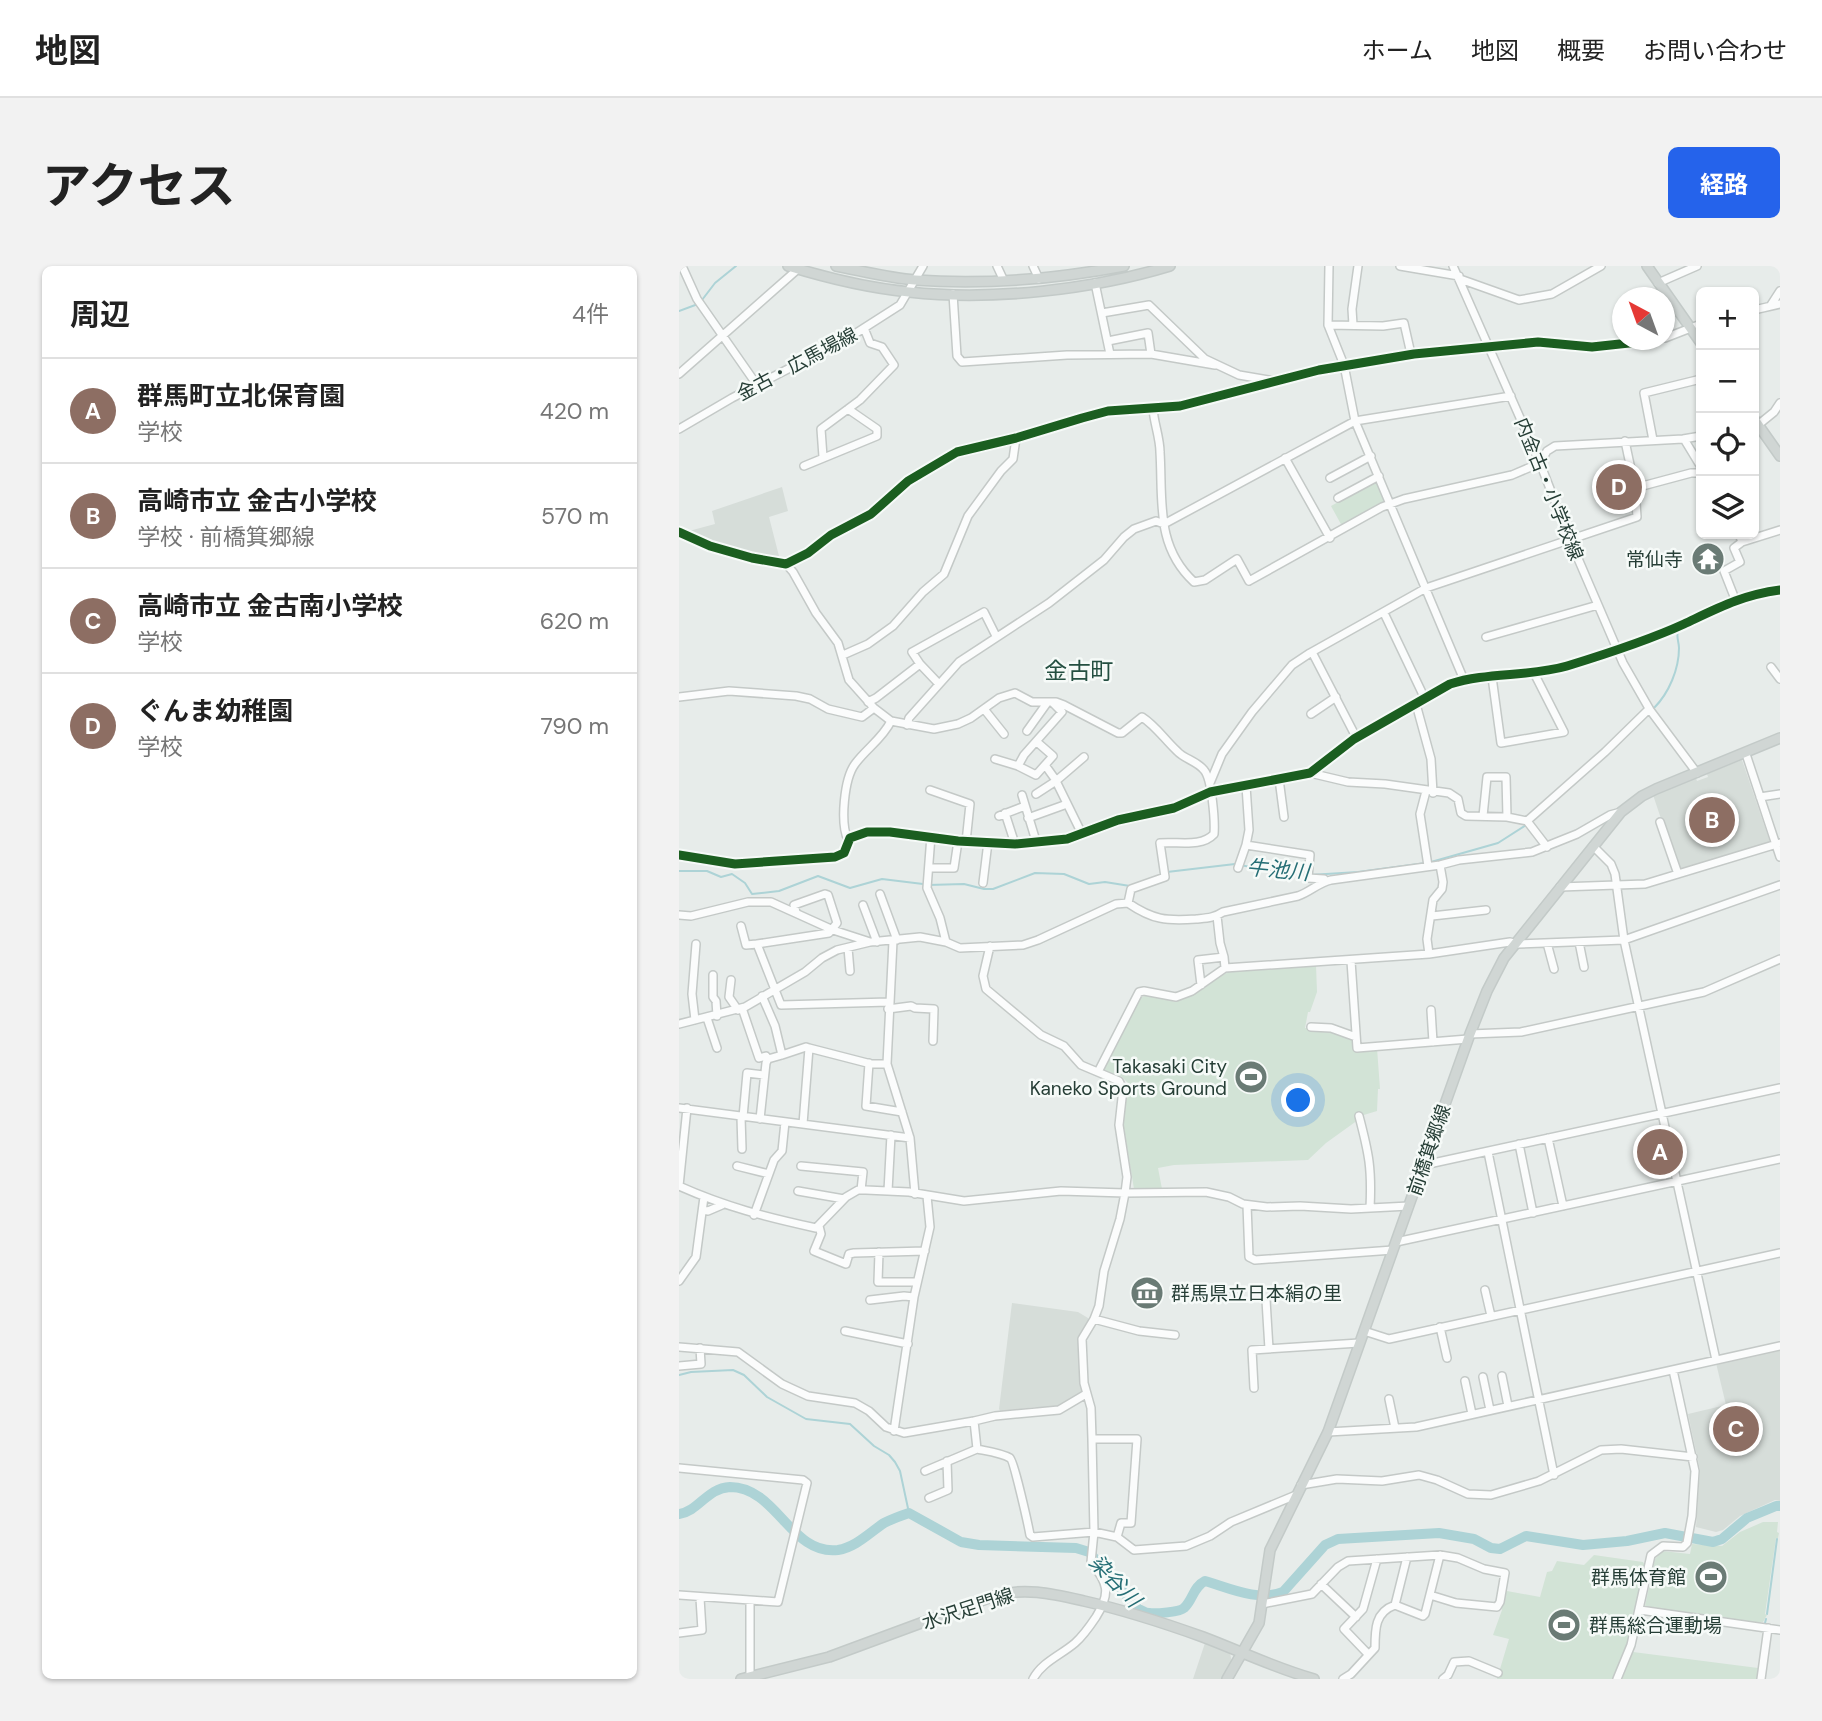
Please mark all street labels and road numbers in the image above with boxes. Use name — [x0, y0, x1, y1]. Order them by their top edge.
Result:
street label: 金古・広馬場線 — [732, 322, 862, 406]
street label: 内金古・小学校線 — [1509, 414, 1589, 564]
street label: 前橋箕郷線 — [1402, 1101, 1456, 1199]
street label: 水沢足門線 — [919, 1582, 1017, 1636]

